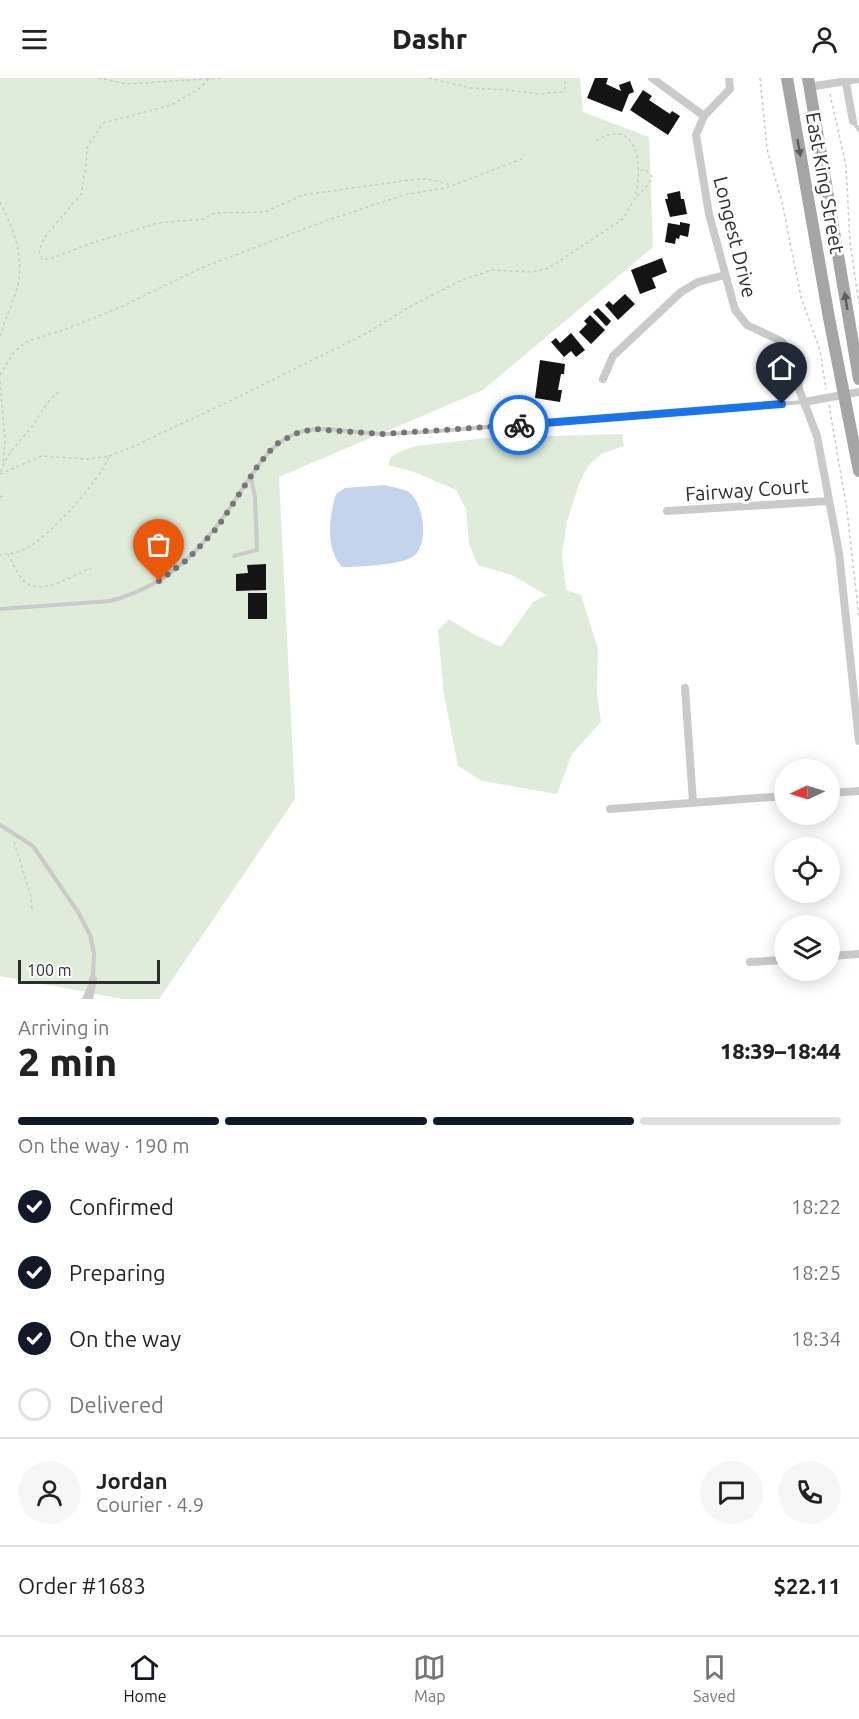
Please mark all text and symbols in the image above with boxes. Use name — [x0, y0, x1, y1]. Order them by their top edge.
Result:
icon: menu — [18, 23, 51, 56]
icon: person — [808, 23, 841, 56]
text: Dashr — [392, 24, 467, 54]
street label: East King Street — [802, 110, 849, 256]
one-way arrow — [795, 139, 804, 158]
street label: Longest Drive — [709, 174, 762, 300]
one-way arrow — [841, 291, 850, 310]
pin — [756, 342, 807, 404]
icon: home — [765, 351, 798, 384]
courier — [489, 395, 549, 455]
icon: bike — [503, 409, 536, 442]
street label: Fairway Court — [684, 474, 810, 505]
pin — [133, 519, 184, 581]
icon: bag — [142, 528, 175, 561]
north arrow — [774, 759, 840, 825]
map controls — [774, 759, 840, 981]
button: locate — [774, 837, 840, 903]
button: layers — [774, 915, 840, 981]
scale bar — [18, 957, 160, 984]
text: 100 m — [27, 961, 72, 979]
text: Arriving in — [18, 1016, 109, 1039]
text: 18:39–18:44 — [720, 1038, 841, 1063]
text: 2 min — [18, 1040, 117, 1083]
text: On the way · 190 m — [18, 1134, 190, 1157]
icon: check — [18, 1190, 51, 1223]
text: Confirmed — [69, 1194, 174, 1219]
text: 18:22 — [791, 1195, 841, 1218]
icon: check — [18, 1256, 51, 1289]
text: Preparing — [69, 1260, 166, 1285]
text: 18:25 — [791, 1261, 841, 1284]
icon: check — [18, 1322, 51, 1355]
text: On the way — [69, 1326, 181, 1351]
text: 18:34 — [791, 1327, 841, 1350]
text: Delivered — [69, 1392, 164, 1417]
button: person — [18, 1461, 81, 1524]
button: chat — [700, 1461, 763, 1524]
button: phone — [778, 1461, 841, 1524]
text: Jordan — [96, 1468, 168, 1493]
text: Courier · 4.9 — [96, 1493, 204, 1516]
text: Order #1683 — [18, 1573, 146, 1598]
text: $22.11 — [774, 1573, 841, 1598]
tab: Home — [123, 1651, 167, 1705]
tab: Map — [413, 1651, 446, 1705]
tab: Saved — [693, 1651, 736, 1705]

